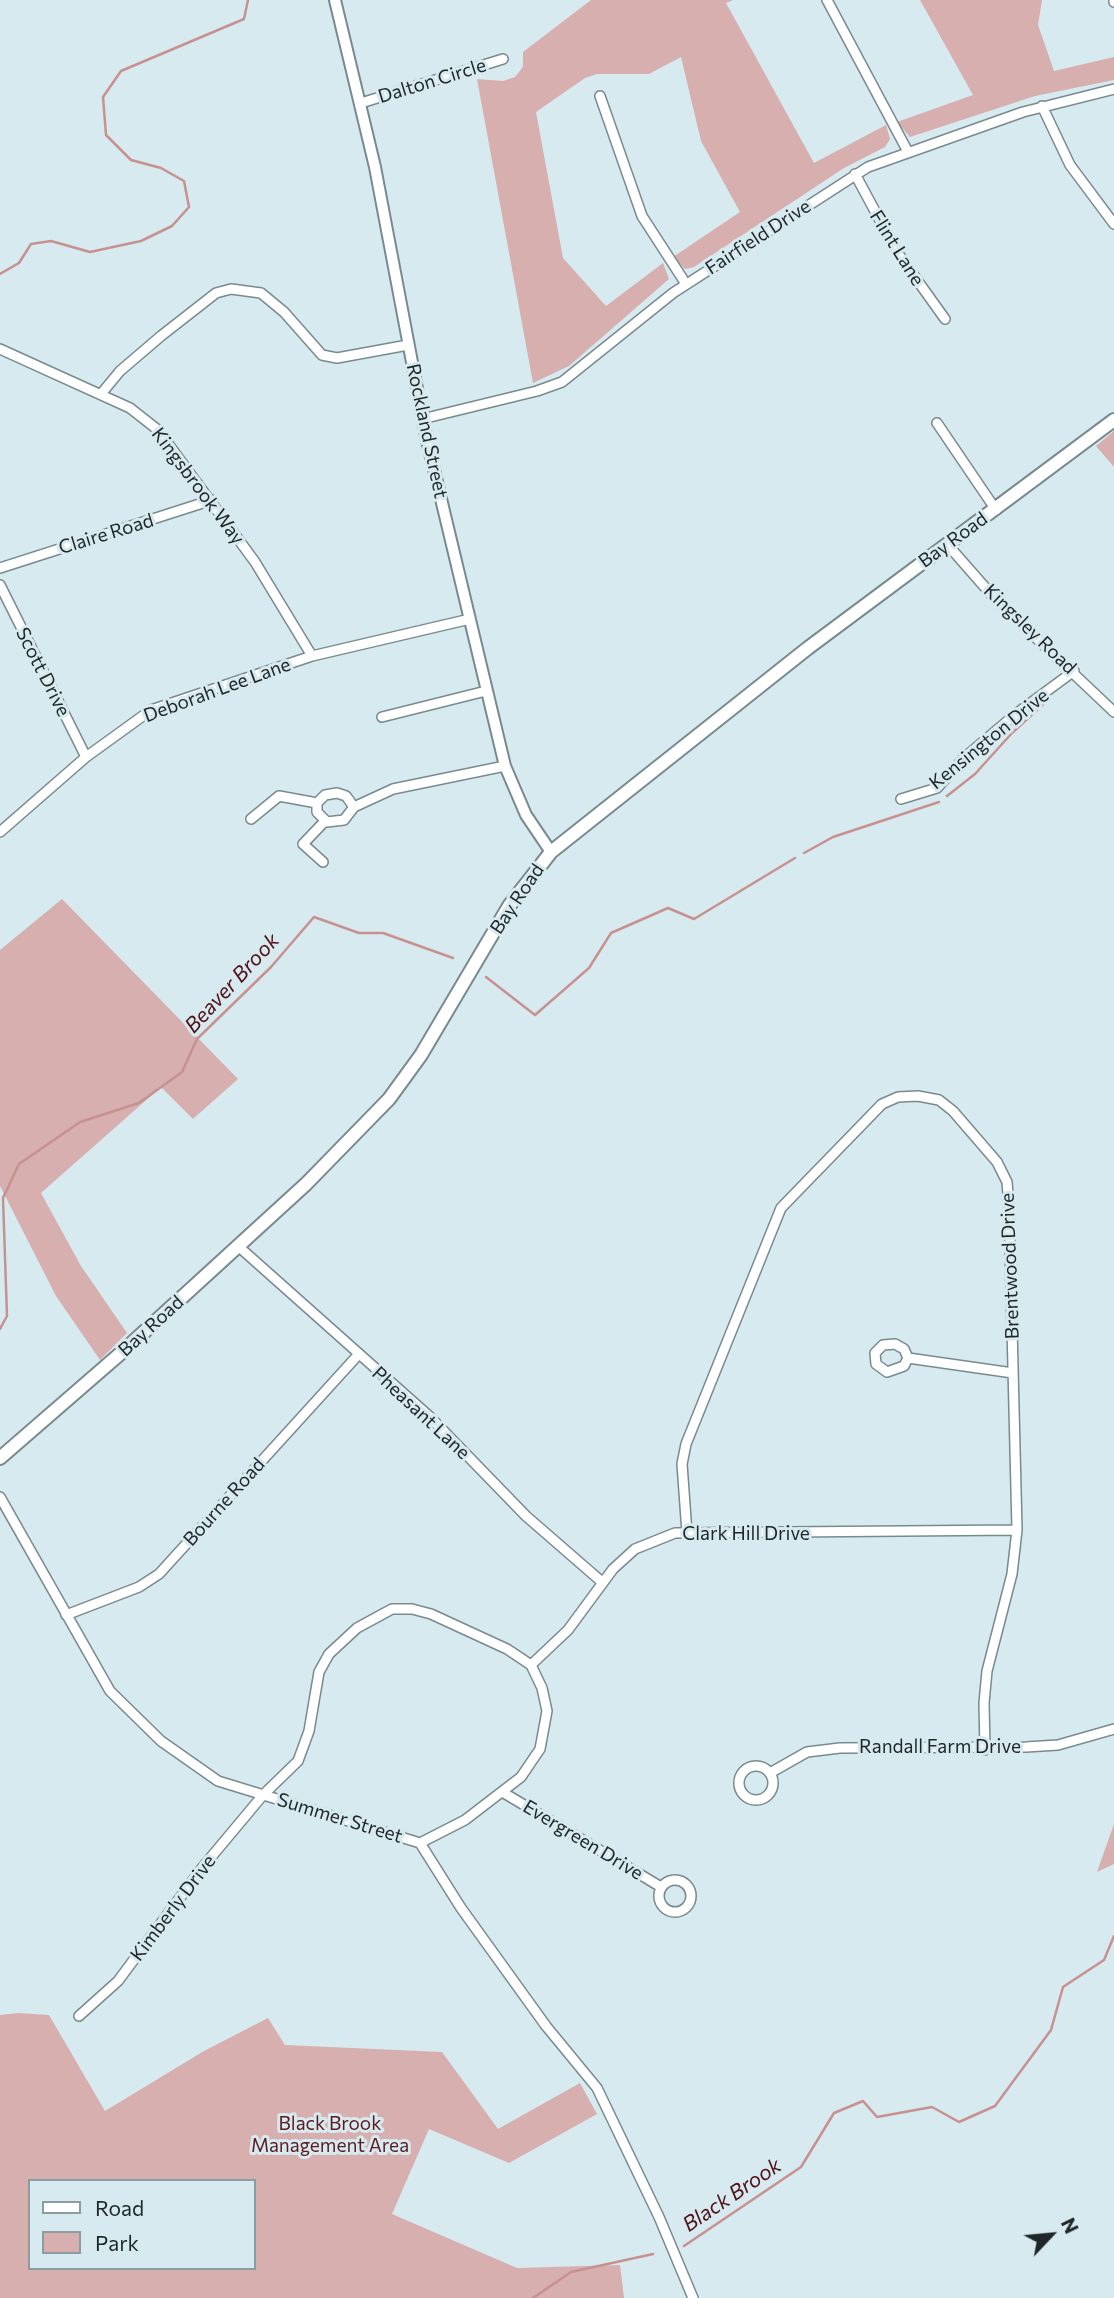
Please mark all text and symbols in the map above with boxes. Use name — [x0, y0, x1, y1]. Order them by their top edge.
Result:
street label: Dalton Circle — [375, 54, 489, 108]
street label: Fairfield Drive — [701, 195, 815, 279]
street label: Flint Lane — [865, 206, 929, 290]
street label: Rockland Street — [402, 362, 452, 500]
street label: Kingsbrook Way — [147, 423, 249, 549]
street label: Bay Road — [914, 507, 992, 573]
street label: Claire Road — [56, 509, 156, 559]
street label: Kingsley Road — [979, 579, 1081, 679]
street label: Scott Drive — [11, 624, 75, 720]
street label: Deborah Lee Lane — [140, 653, 294, 727]
street label: Kensington Drive — [925, 684, 1053, 794]
street label: Bay Road — [485, 860, 549, 938]
water label: Beaver Brook — [179, 928, 285, 1038]
street label: Brentwood Drive — [996, 1192, 1024, 1340]
street label: Bay Road — [114, 1291, 188, 1361]
street label: Pheasant Lane — [367, 1362, 475, 1464]
street label: Bourne Road — [178, 1453, 270, 1551]
street label: Clark Hill Drive — [682, 1523, 810, 1545]
street label: Randall Farm Drive — [859, 1736, 1021, 1758]
street label: Summer Street — [275, 1788, 405, 1848]
street label: Evergreen Drive — [519, 1795, 647, 1885]
street label: Kimberly Drive — [126, 1850, 220, 1966]
park label: Black Brook Management Area — [251, 2113, 409, 2157]
water label: Black Brook — [678, 2153, 786, 2237]
legend — [28, 2179, 256, 2270]
text: Road — [95, 2195, 144, 2220]
north arrow — [1016, 2200, 1086, 2270]
text: N — [1057, 2214, 1084, 2237]
text: Park — [95, 2230, 139, 2255]

